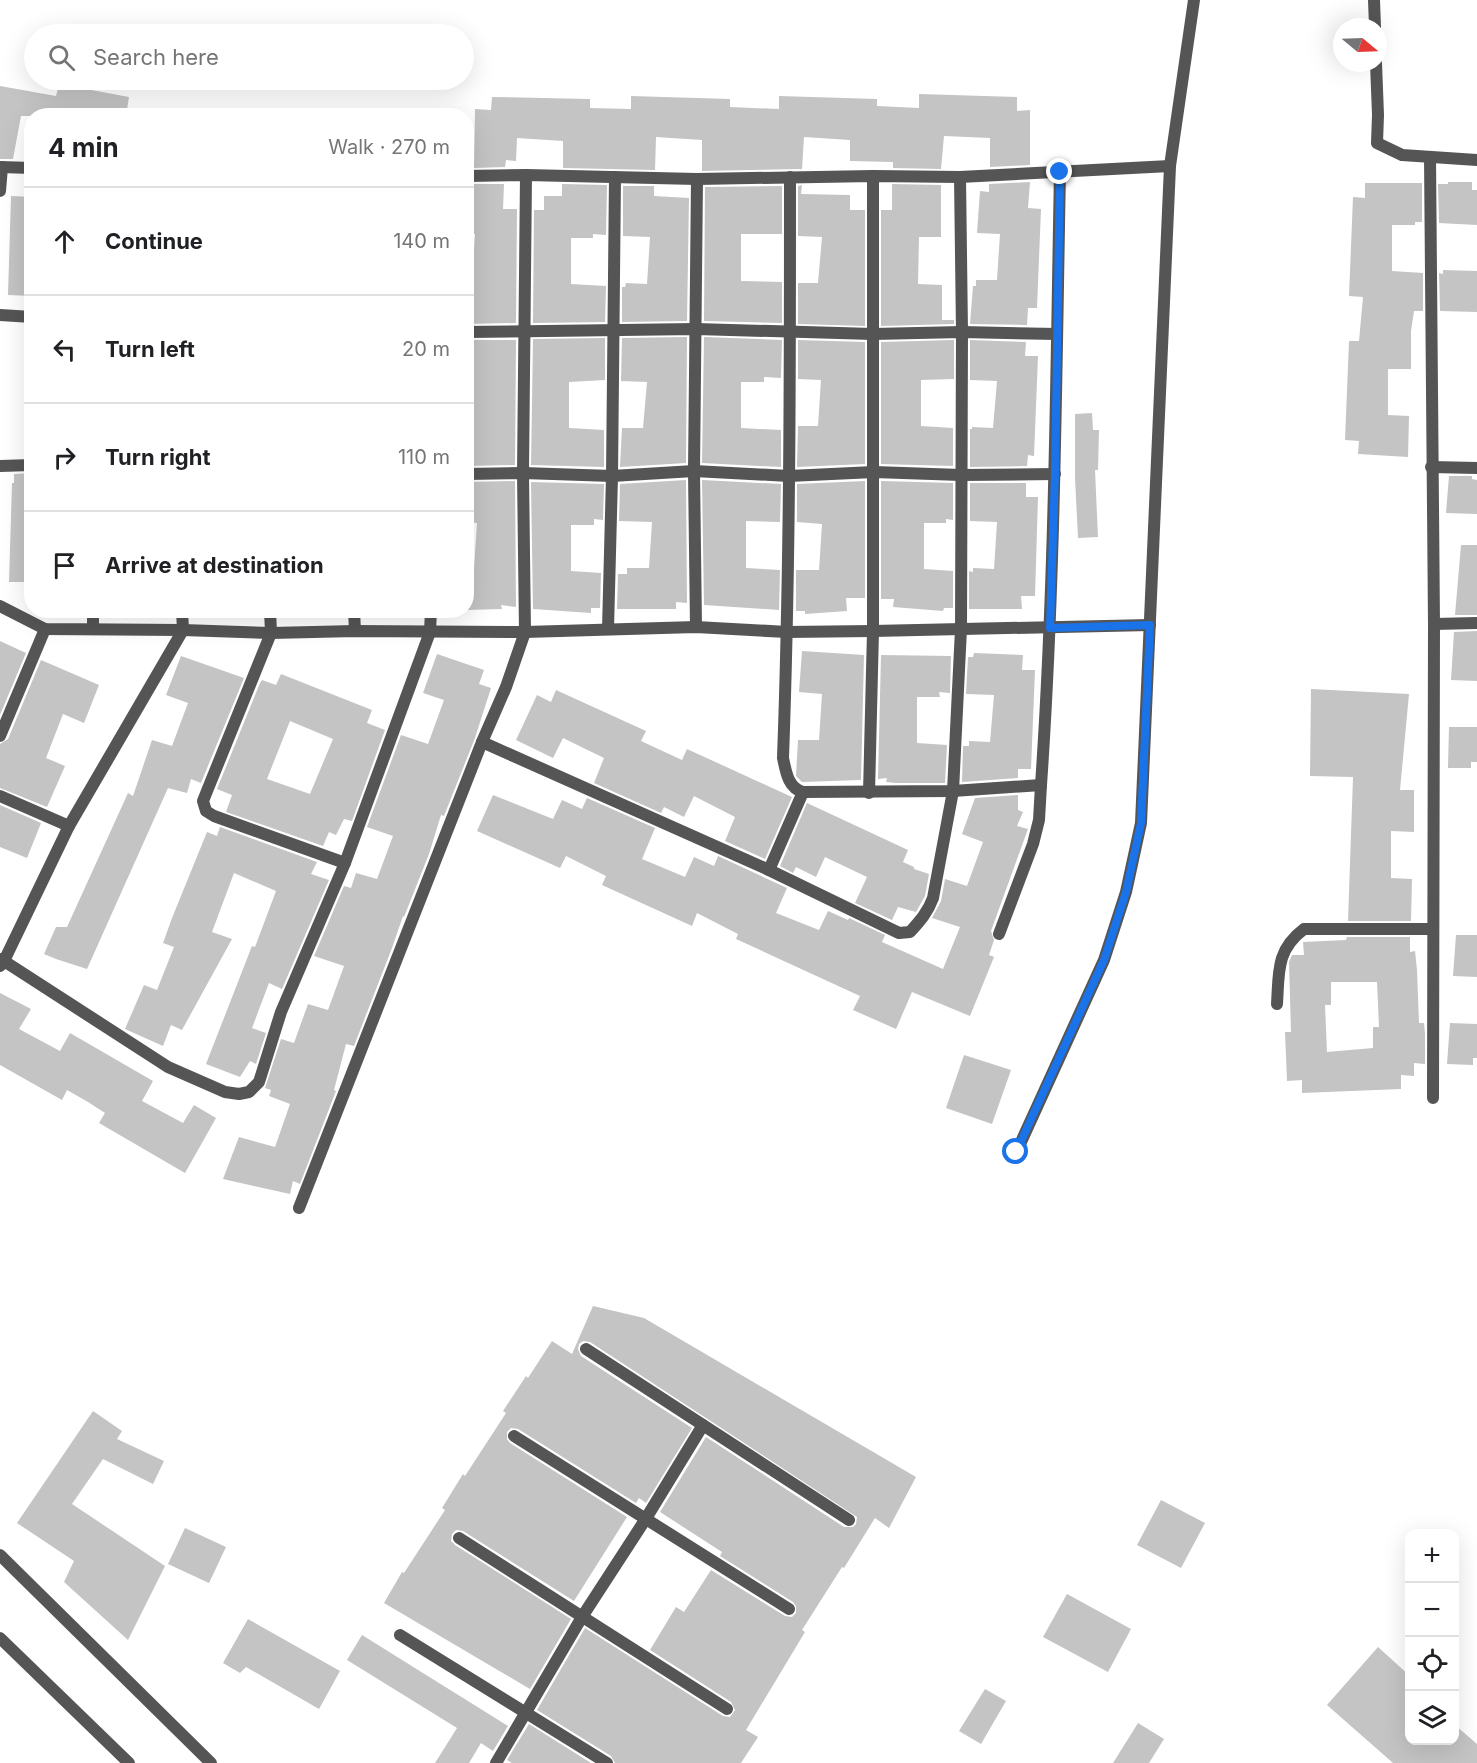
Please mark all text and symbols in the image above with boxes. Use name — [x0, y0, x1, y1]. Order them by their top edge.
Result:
north arrow — [1333, 18, 1387, 72]
search box — [24, 24, 474, 90]
icon: search — [45, 41, 78, 74]
text: Search here — [93, 44, 219, 70]
text: 4 min — [48, 132, 119, 163]
text: Walk · 270 m — [328, 135, 450, 159]
route end — [1046, 158, 1072, 184]
icon: ahead — [48, 225, 81, 258]
text: Continue — [105, 228, 203, 254]
text: 140 m — [393, 229, 450, 253]
icon: left — [48, 333, 81, 366]
text: Turn left — [105, 336, 195, 362]
text: 20 m — [402, 337, 450, 361]
icon: right — [48, 441, 81, 474]
text: Turn right — [105, 444, 211, 470]
text: 110 m — [398, 445, 450, 469]
icon: arrive — [48, 549, 81, 582]
text: Arrive at destination — [105, 552, 324, 578]
route start — [1002, 1138, 1028, 1164]
map controls — [1405, 1529, 1459, 1745]
button: + — [1405, 1529, 1459, 1583]
button: − — [1405, 1583, 1459, 1637]
button: locate — [1405, 1637, 1459, 1691]
button: layers — [1405, 1691, 1459, 1745]

